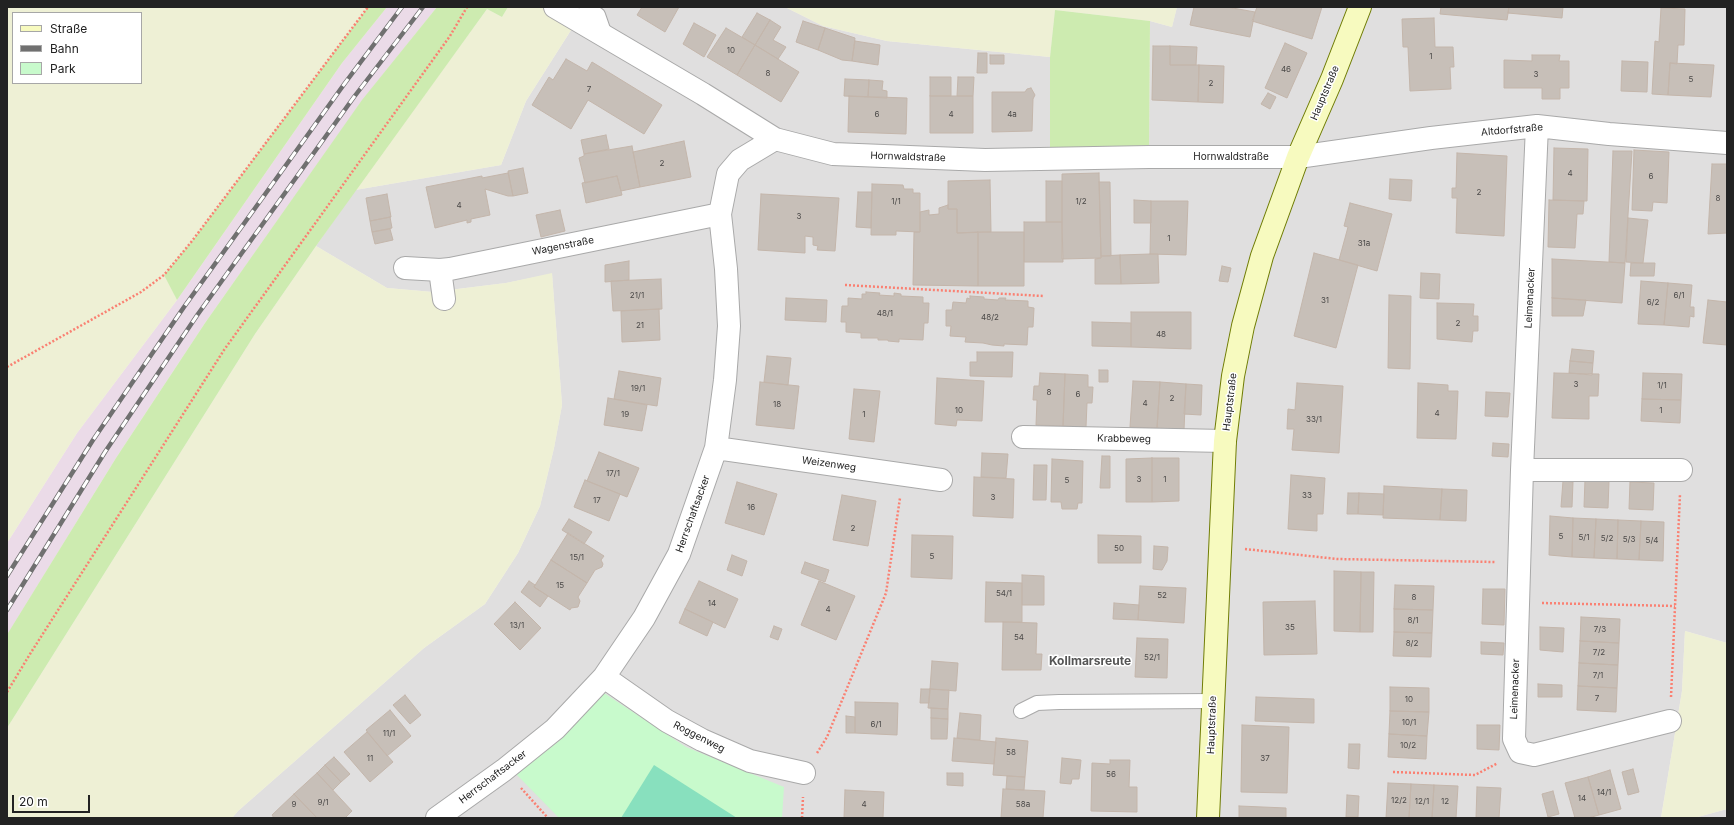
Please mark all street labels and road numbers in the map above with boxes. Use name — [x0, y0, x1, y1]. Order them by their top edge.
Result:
street label: Hauptstraße — [1308, 64, 1342, 122]
street label: Altdorfstraße — [1481, 121, 1543, 139]
street label: Hornwaldstraße — [870, 150, 946, 164]
street label: Hornwaldstraße — [1193, 151, 1269, 163]
street label: Wagenstraße — [531, 234, 595, 258]
street label: Leimenacker — [1522, 267, 1538, 329]
street label: Hauptstraße — [1220, 372, 1240, 432]
street label: Krabbeweg — [1097, 433, 1151, 445]
street label: Weizenweg — [801, 454, 857, 474]
street label: Herrschaftsacker — [673, 474, 713, 554]
street label: Leimenacker — [1508, 659, 1522, 719]
street label: Hauptstraße — [1205, 696, 1219, 754]
street label: Roggenweg — [671, 719, 727, 755]
street label: Herrschaftsacker — [457, 748, 529, 806]

